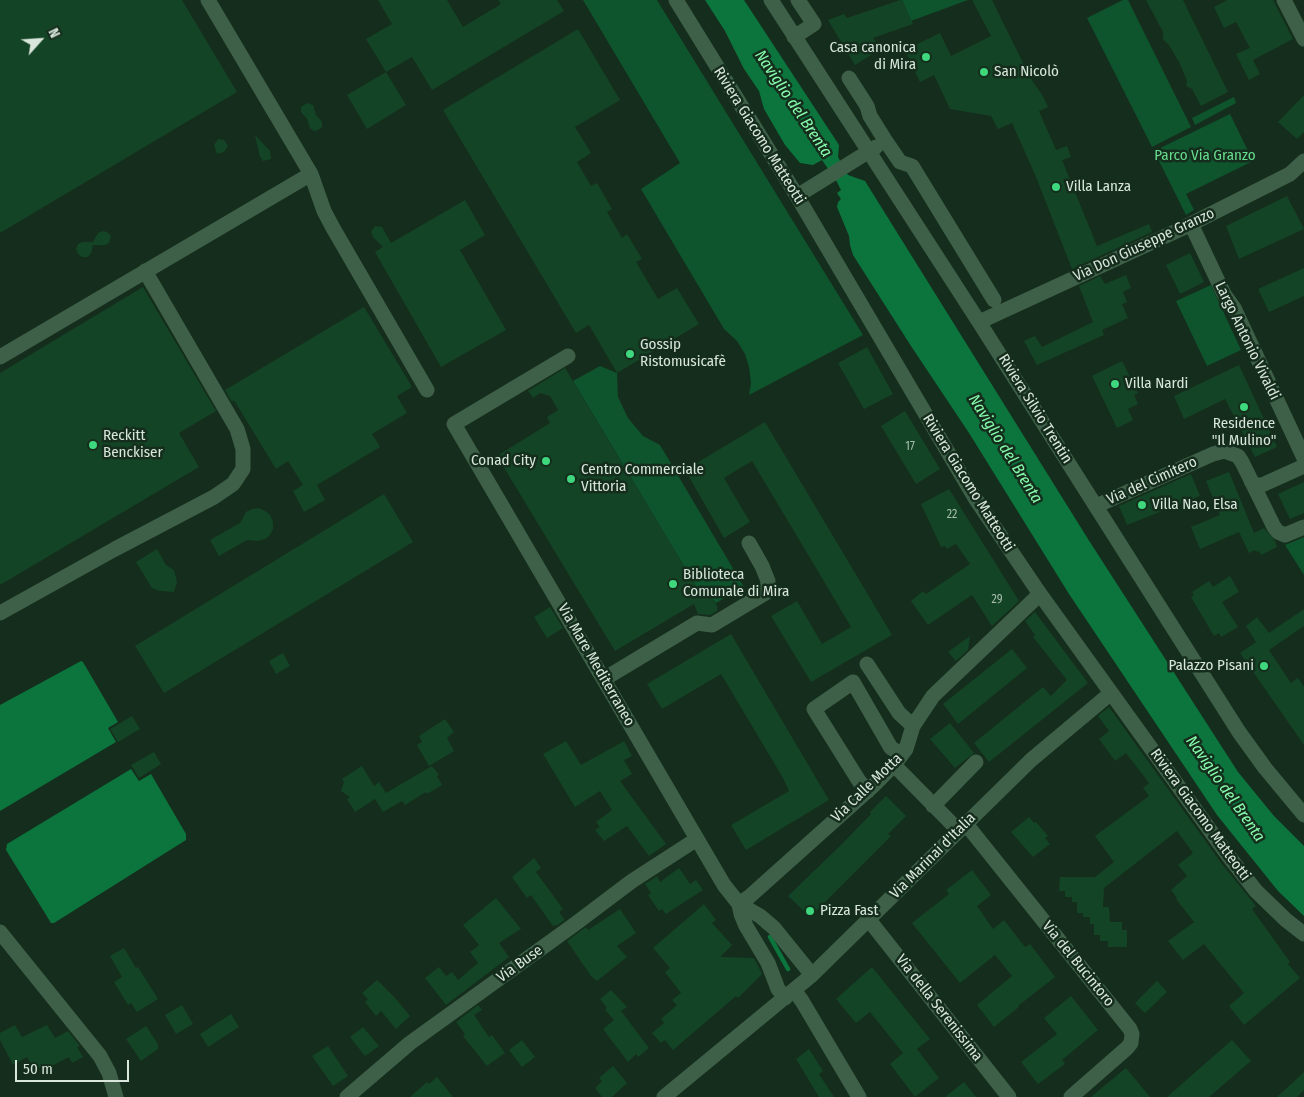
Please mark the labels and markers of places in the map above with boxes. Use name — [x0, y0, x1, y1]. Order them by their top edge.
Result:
place label: Casa canonica di Mira — [829, 39, 916, 74]
marker: Casa canonica di Mira — [920, 51, 932, 63]
place label: San Nicolò — [994, 63, 1059, 81]
marker: San Nicolò — [978, 66, 990, 78]
place label: Villa Lanza — [1066, 178, 1131, 196]
marker: Villa Lanza — [1050, 181, 1062, 193]
place label: Gossip Ristomusicafè — [640, 336, 726, 371]
marker: Gossip Ristomusicafè — [624, 348, 636, 360]
place label: Villa Nardi — [1125, 375, 1188, 393]
marker: Villa Nardi — [1109, 378, 1121, 390]
marker: Residence "Il Mulino" — [1238, 401, 1250, 413]
place label: Residence "Il Mulino" — [1212, 415, 1276, 450]
place label: Reckitt Benckiser — [103, 427, 163, 462]
marker: Reckitt Benckiser — [87, 439, 99, 451]
place label: Conad City — [471, 452, 536, 470]
marker: Conad City — [540, 455, 552, 467]
place label: Centro Commerciale Vittoria — [581, 461, 704, 496]
marker: Centro Commerciale Vittoria — [565, 473, 577, 485]
place label: Villa Nao, Elsa — [1152, 496, 1238, 514]
marker: Villa Nao, Elsa — [1136, 499, 1148, 511]
place label: Biblioteca Comunale di Mira — [683, 566, 789, 601]
marker: Biblioteca Comunale di Mira — [667, 578, 679, 590]
place label: Palazzo Pisani — [1168, 657, 1254, 675]
marker: Palazzo Pisani — [1258, 660, 1270, 672]
place label: Pizza Fast — [820, 902, 878, 920]
marker: Pizza Fast — [804, 905, 816, 917]

